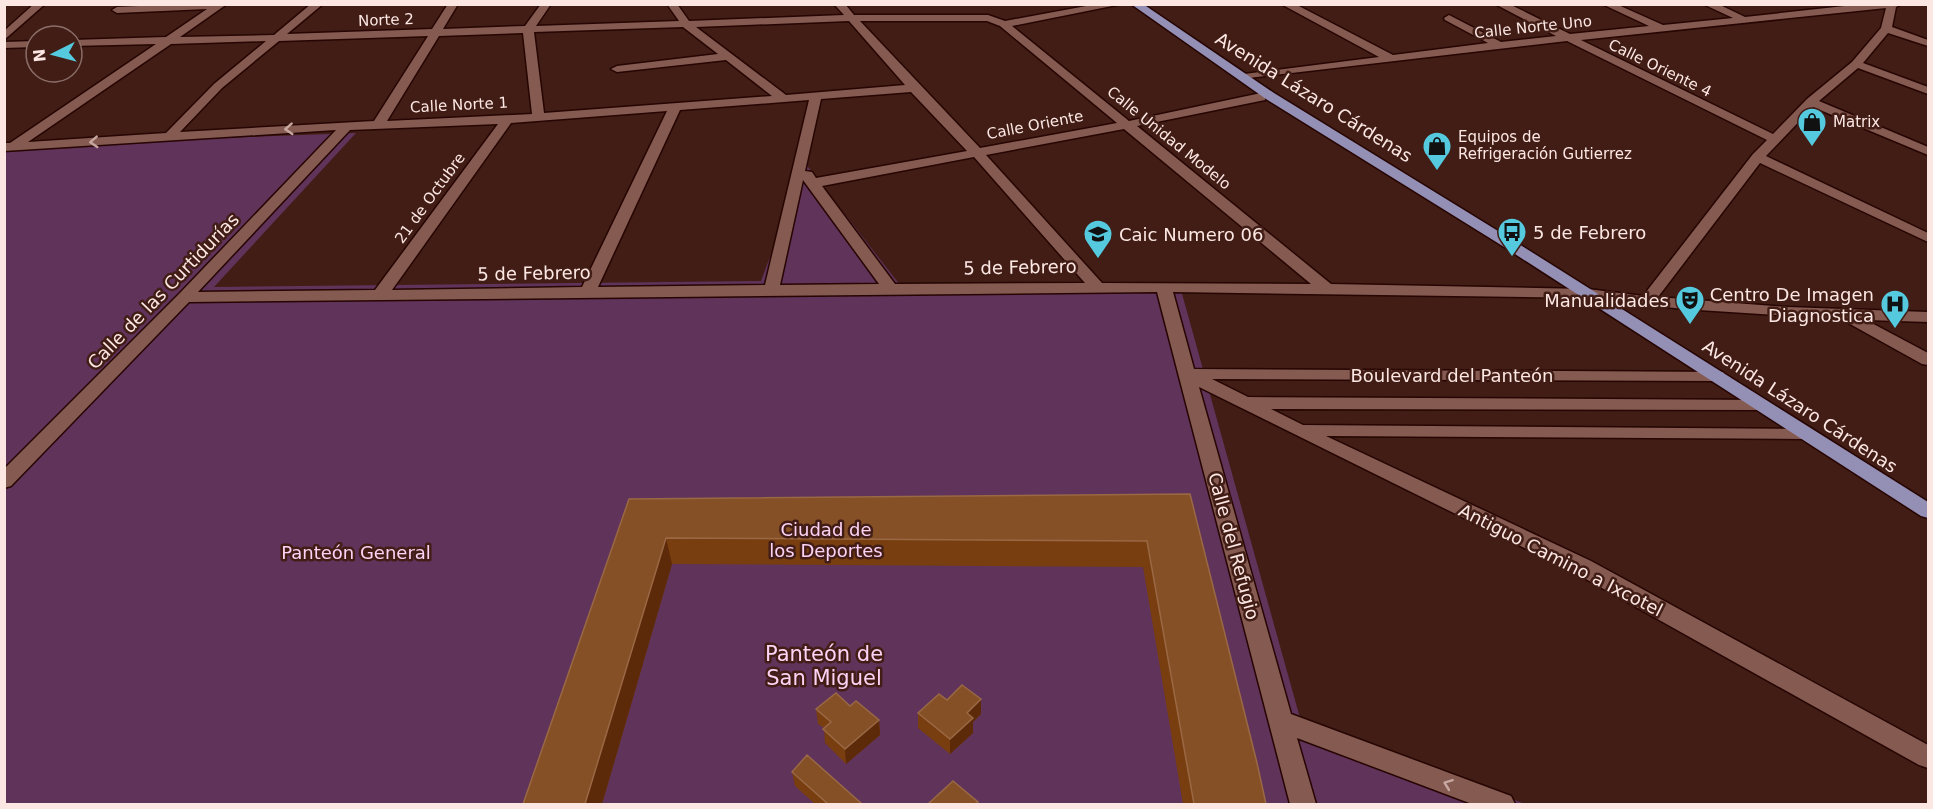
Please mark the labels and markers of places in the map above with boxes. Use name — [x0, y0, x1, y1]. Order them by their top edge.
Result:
shop icon: Matrix — [1796, 106, 1828, 148]
place label: Matrix — [1833, 113, 1880, 131]
place label: Equipos de Refrigeración Gutierrez — [1458, 128, 1632, 163]
shop icon: Equipos de Refrigeración Gutierrez — [1421, 130, 1453, 172]
bus stop icon: 5 de Febrero — [1496, 216, 1528, 258]
school or university icon: Caic Numero 06 — [1082, 218, 1114, 260]
place label: 5 de Febrero — [1533, 222, 1646, 243]
place label: Caic Numero 06 — [1119, 224, 1263, 245]
theatre icon: Manualidades — [1674, 284, 1706, 326]
place label: Centro De Imagen Diagnostica — [1710, 284, 1874, 326]
hospital icon: Centro De Imagen Diagnostica — [1879, 288, 1911, 330]
place label: Manualidades — [1544, 290, 1669, 311]

